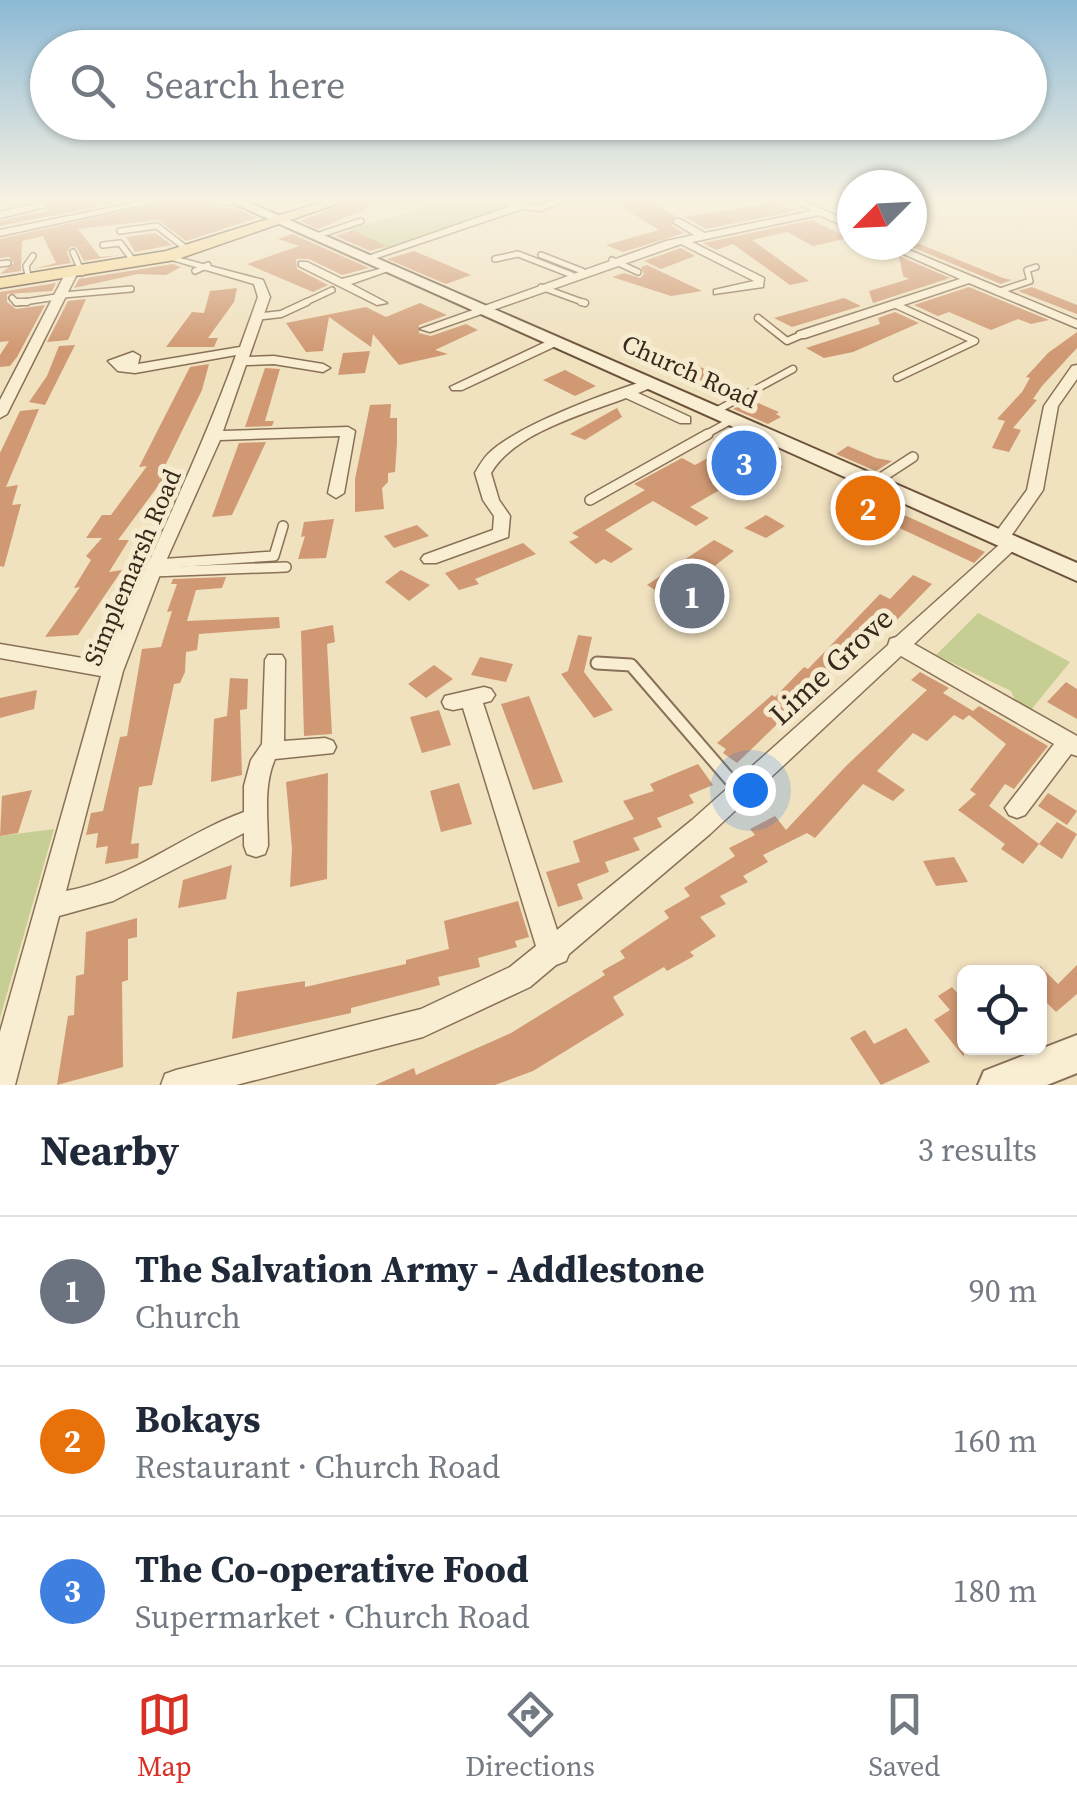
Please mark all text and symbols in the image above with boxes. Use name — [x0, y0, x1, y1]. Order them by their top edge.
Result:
search box — [30, 30, 1047, 140]
icon: search — [65, 58, 120, 113]
text: Search here — [145, 59, 345, 111]
north arrow — [837, 170, 927, 260]
street label: Church Road — [617, 326, 763, 416]
pin: 3 — [712, 426, 776, 500]
street label: Simplemarsh Road — [75, 463, 189, 671]
pin: 2 — [836, 470, 900, 546]
pin: 1 — [660, 558, 724, 634]
street label: Lime Grove — [760, 598, 902, 734]
your location — [725, 765, 776, 816]
map controls — [957, 965, 1047, 1055]
button: locate — [957, 965, 1047, 1055]
text: Nearby — [40, 1121, 179, 1179]
text: 3 results — [918, 1128, 1037, 1172]
text: The Salvation Army - Addlestone — [135, 1243, 705, 1295]
text: 1 — [64, 1269, 81, 1313]
text: 90 m — [969, 1269, 1037, 1313]
text: Church — [135, 1295, 241, 1339]
text: Bokays — [135, 1393, 260, 1445]
text: 2 — [64, 1419, 81, 1463]
text: 160 m — [953, 1419, 1037, 1463]
text: Restaurant · Church Road — [135, 1445, 500, 1489]
text: The Co-operative Food — [135, 1543, 529, 1595]
text: 3 — [64, 1569, 81, 1613]
text: 180 m — [953, 1569, 1037, 1613]
text: Supermarket · Church Road — [135, 1595, 530, 1639]
tab: Map — [137, 1687, 192, 1785]
tab: Directions — [465, 1687, 595, 1785]
tab: Saved — [868, 1687, 940, 1785]

